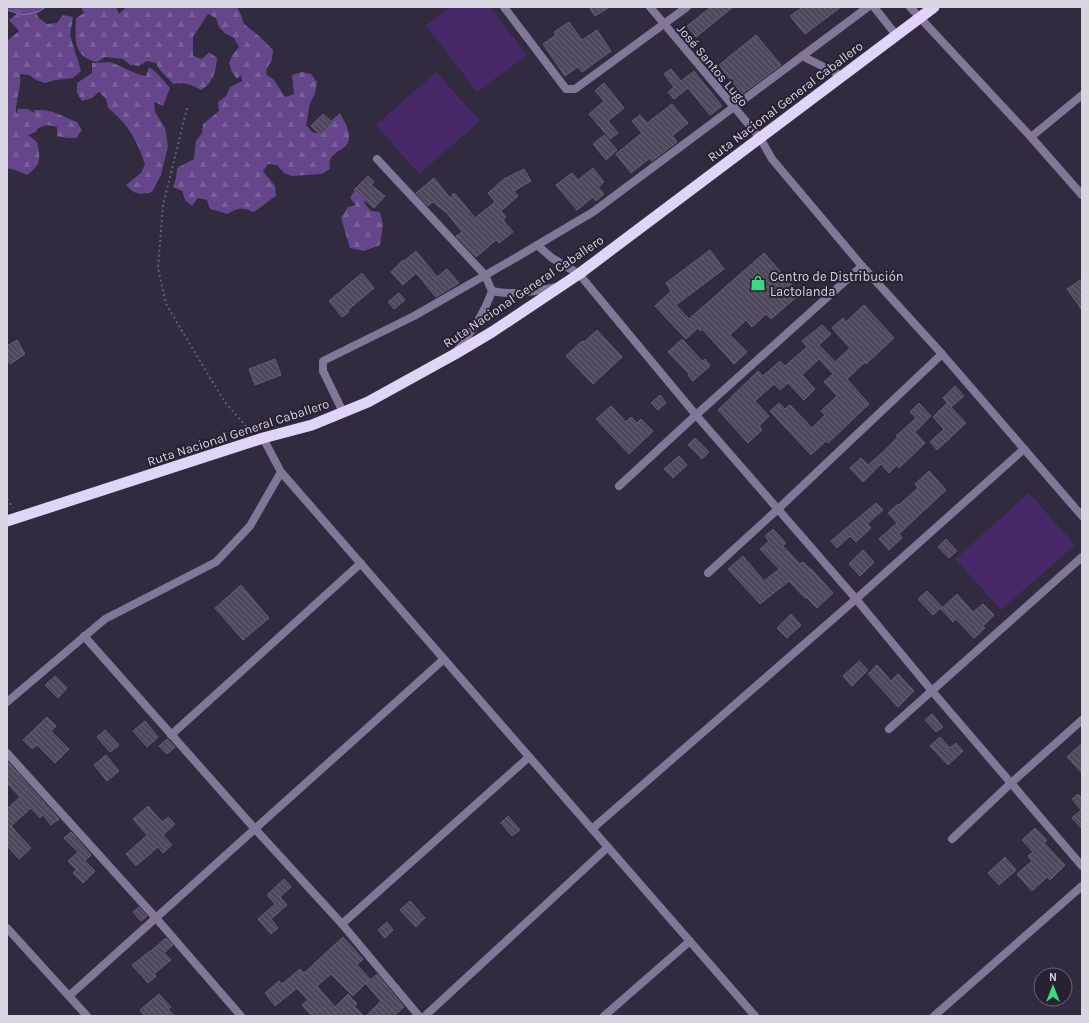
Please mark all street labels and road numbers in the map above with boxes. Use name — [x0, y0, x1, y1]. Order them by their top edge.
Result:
street label: José Santos Lugo — [674, 21, 751, 109]
street label: Ruta Nacional General Caballero — [705, 38, 866, 165]
street label: Ruta Nacional General Caballero — [440, 232, 606, 351]
street label: Ruta Nacional General Caballero — [145, 396, 331, 469]

